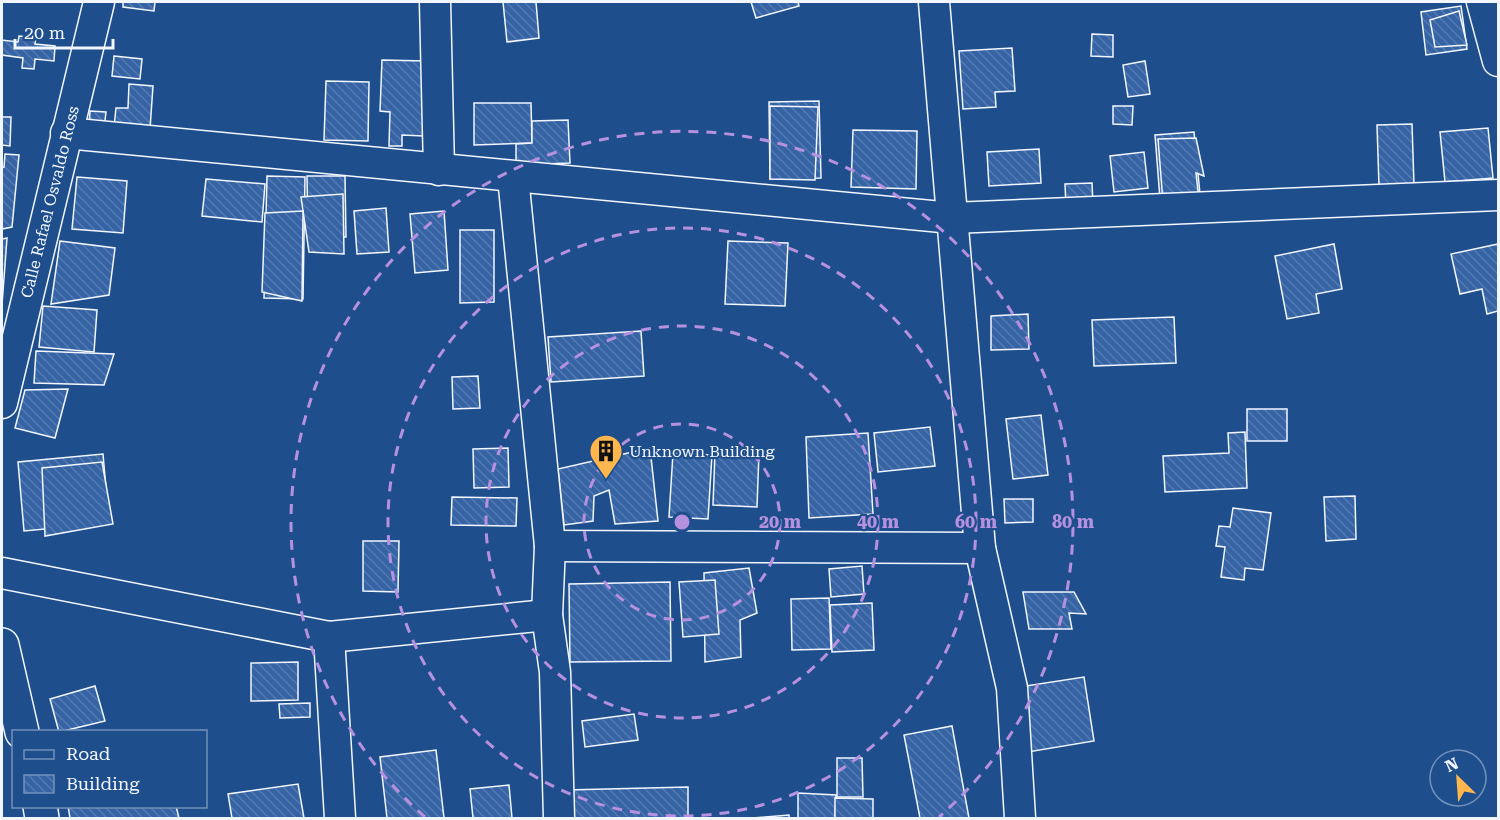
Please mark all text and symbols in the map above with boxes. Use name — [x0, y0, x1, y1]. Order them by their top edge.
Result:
scale bar — [15, 12, 112, 50]
text: 20 m — [24, 22, 65, 43]
street label: Calle Rafael Osvaldo Ross — [17, 104, 83, 300]
building icon: Unknown Building — [588, 433, 624, 480]
place label: Unknown Building — [629, 442, 775, 461]
text: 20 m — [759, 511, 802, 532]
text: 40 m — [857, 511, 900, 532]
text: 60 m — [955, 511, 998, 532]
text: 80 m — [1052, 511, 1095, 532]
centre of rings — [672, 512, 692, 532]
legend — [12, 730, 207, 808]
text: Road — [66, 743, 111, 764]
north arrow — [1428, 748, 1488, 808]
text: N — [1442, 754, 1461, 776]
text: Building — [66, 773, 140, 794]

